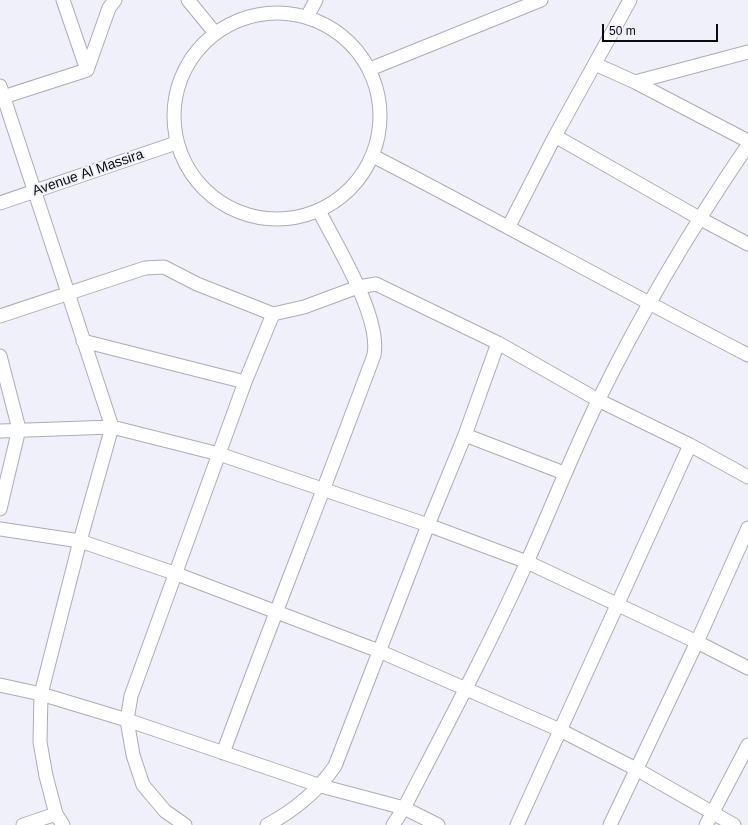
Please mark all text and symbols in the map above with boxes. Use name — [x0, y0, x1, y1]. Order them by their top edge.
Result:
scale bar — [604, 16, 720, 42]
text: 50 m — [609, 24, 636, 38]
street label: Avenue Al Massira — [30, 146, 146, 200]

